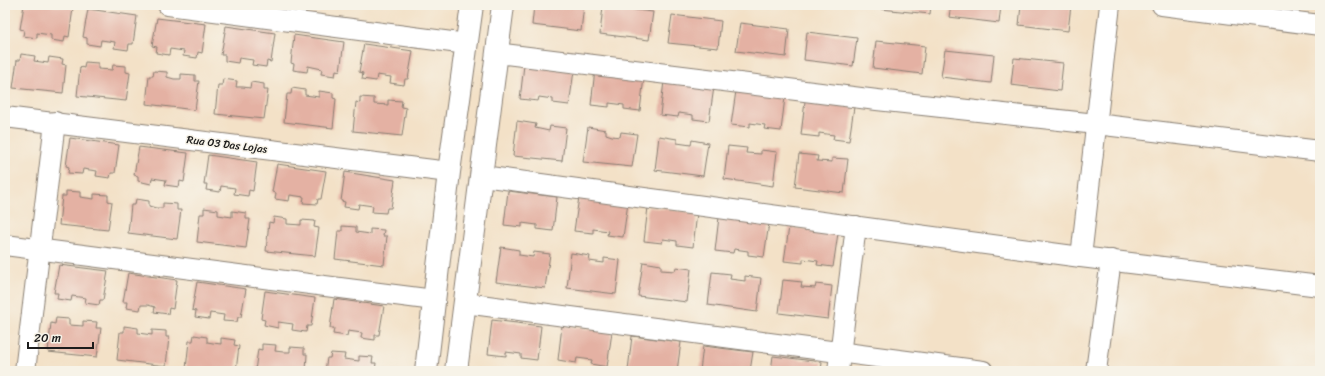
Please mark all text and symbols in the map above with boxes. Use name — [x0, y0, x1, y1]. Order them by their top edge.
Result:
street label: Rua 03 Das Lojas — [186, 130, 269, 159]
scale bar — [28, 324, 93, 350]
text: 20 m — [34, 327, 61, 349]

